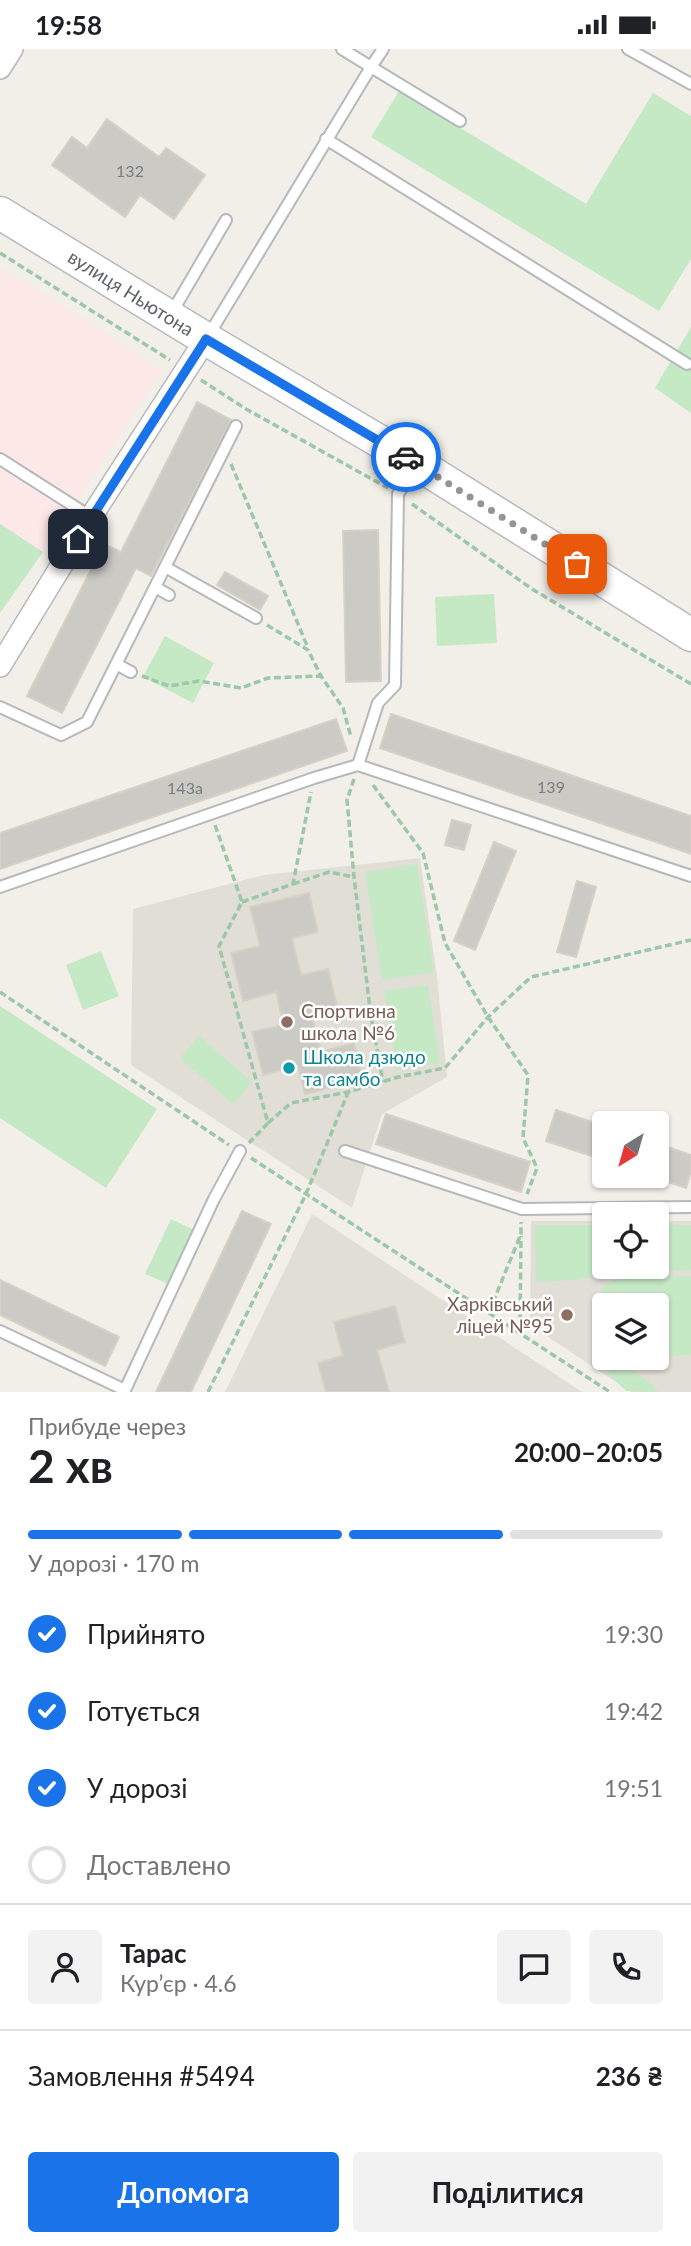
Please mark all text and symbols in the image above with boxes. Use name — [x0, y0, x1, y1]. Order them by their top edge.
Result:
text: 19:58 — [35, 9, 102, 41]
house number: 132 — [116, 161, 144, 180]
street label: вулиця Ньютона — [64, 245, 198, 340]
courier — [371, 422, 441, 492]
icon: car — [387, 438, 425, 476]
pin — [48, 509, 108, 569]
icon: home — [59, 520, 97, 558]
pin — [547, 534, 607, 594]
icon: bag — [558, 545, 596, 583]
house number: 139 — [537, 777, 565, 796]
house number: 143а — [167, 778, 203, 797]
place label: Спортивна школа №6 — [301, 999, 396, 1044]
marker: Спортивна школа №6 — [279, 1014, 295, 1030]
place label: Школа дзюдо та самбо — [303, 1045, 426, 1090]
marker: Школа дзюдо та самбо — [281, 1060, 297, 1076]
north arrow — [592, 1111, 668, 1188]
map controls — [592, 1111, 669, 1370]
button: locate — [592, 1202, 669, 1279]
place label: Харківський ліцей №95 — [447, 1292, 553, 1337]
button: layers — [592, 1293, 669, 1370]
marker: Харківський ліцей №95 — [559, 1307, 575, 1323]
text: Прибуде через — [28, 1412, 186, 1440]
text: 20:00–20:05 — [514, 1436, 663, 1468]
text: 2 хв — [28, 1438, 113, 1493]
text: У дорозі · 170 m — [28, 1549, 199, 1577]
icon: check — [28, 1615, 66, 1653]
text: Прийнято — [87, 1618, 205, 1650]
text: 19:30 — [604, 1620, 663, 1648]
icon: check — [28, 1692, 66, 1730]
text: Готується — [87, 1695, 200, 1727]
text: 19:42 — [604, 1697, 663, 1725]
icon: check — [28, 1769, 66, 1807]
text: У дорозі — [87, 1772, 187, 1804]
text: 19:51 — [604, 1774, 663, 1802]
text: Доставлено — [87, 1849, 231, 1881]
button: person — [28, 1930, 102, 2004]
button: chat — [497, 1930, 571, 2004]
button: phone — [589, 1930, 663, 2004]
text: Тарас — [120, 1937, 186, 1969]
text: Кур’єр · 4.6 — [120, 1969, 237, 1997]
text: Замовлення #5494 — [28, 2060, 255, 2092]
text: 236 ₴ — [596, 2060, 663, 2092]
button: Допомога — [28, 2152, 339, 2232]
button: Поділитися — [353, 2152, 663, 2232]

